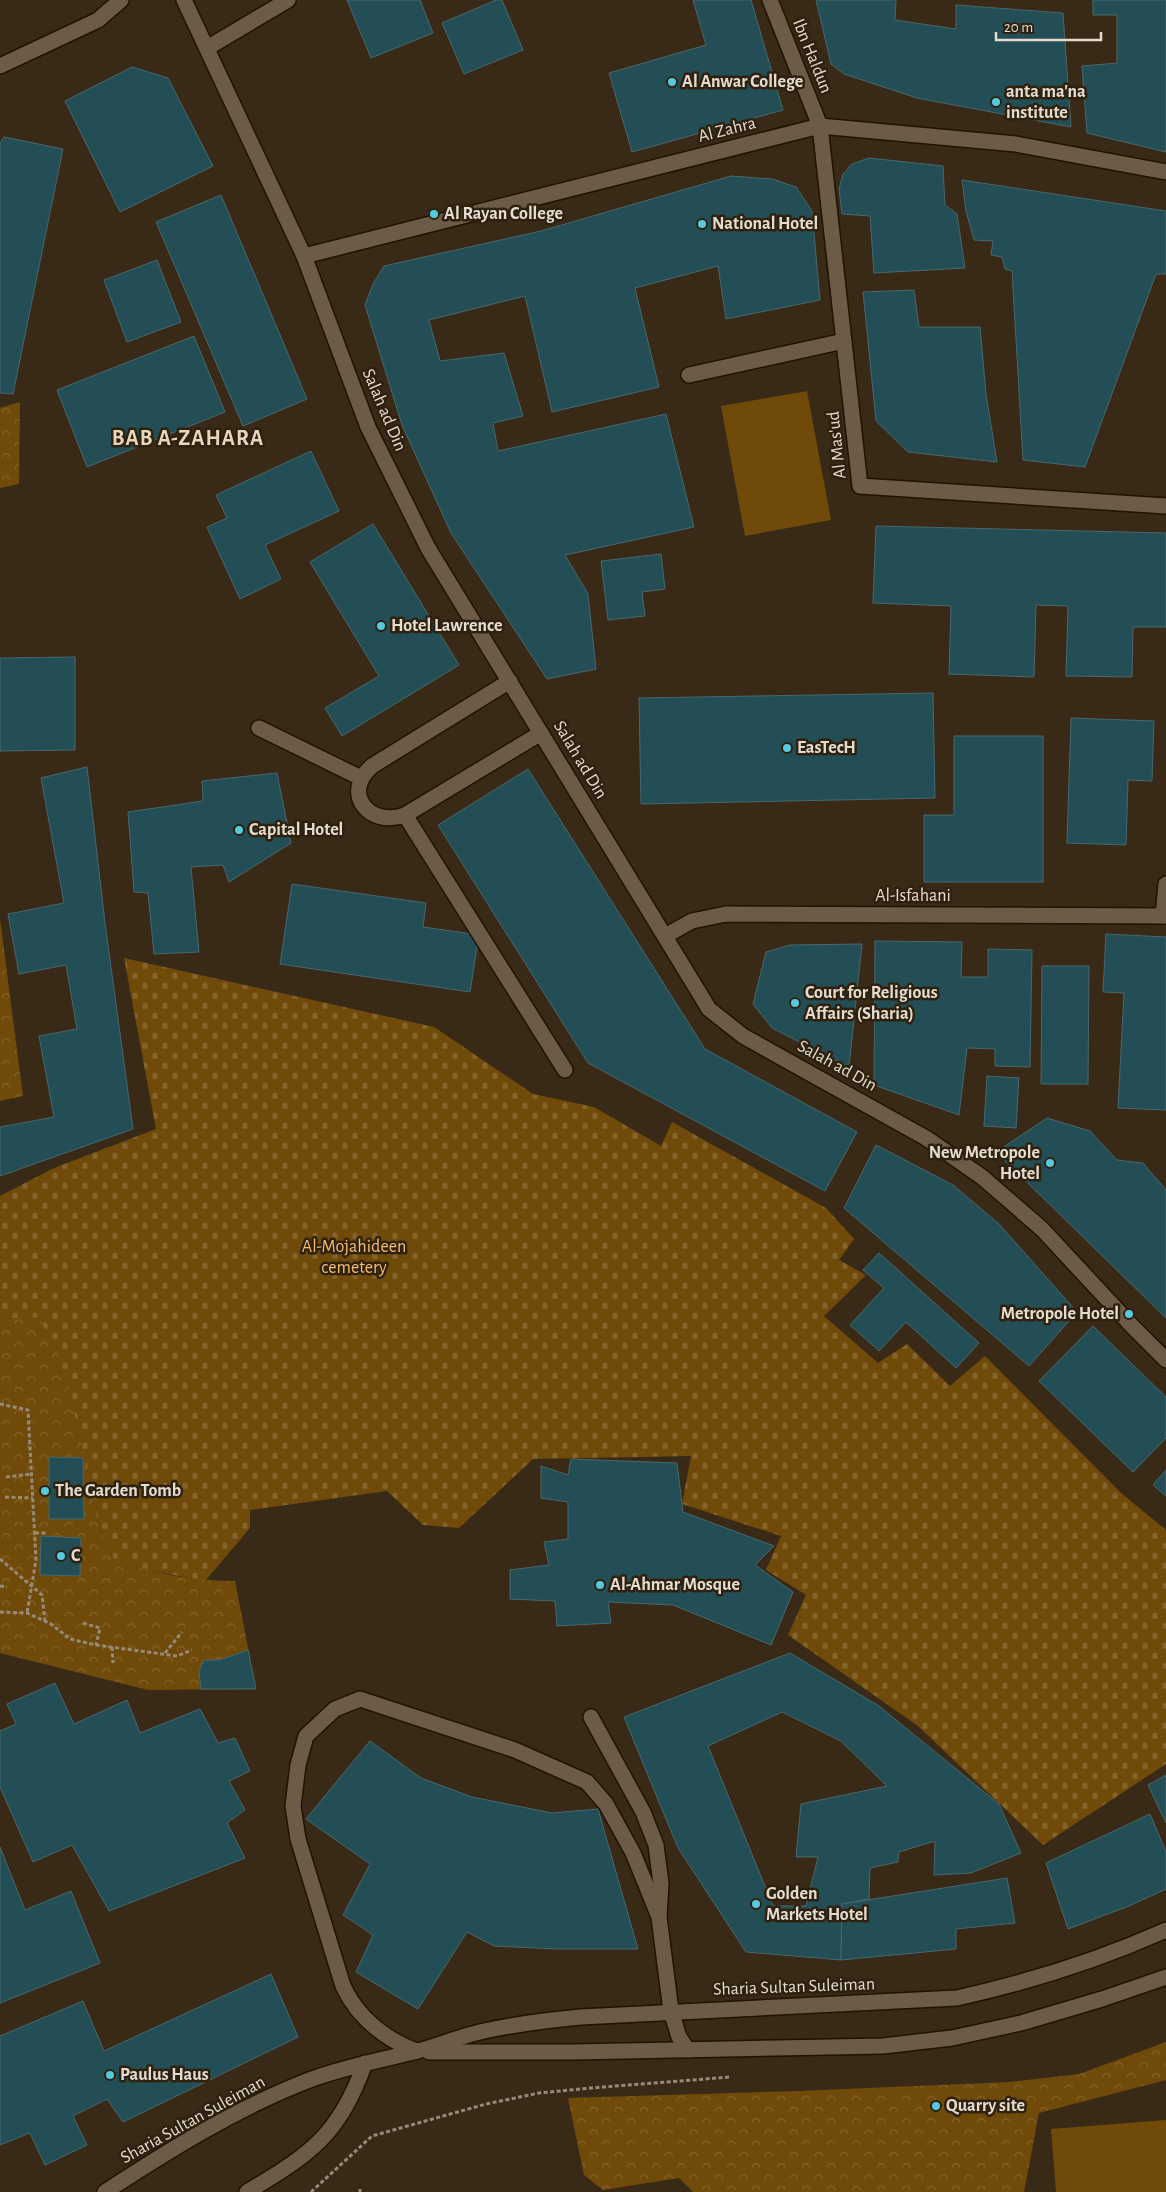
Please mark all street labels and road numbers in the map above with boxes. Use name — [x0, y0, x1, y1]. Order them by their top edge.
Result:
street label: Ibn Haldun — [789, 16, 835, 96]
street label: Al Zahra — [696, 114, 758, 146]
street label: Salah ad Din — [359, 366, 409, 454]
street label: Al Mas'ud — [824, 410, 850, 480]
street label: Salah ad Din — [550, 718, 610, 802]
street label: Al-Isfahani — [875, 887, 951, 905]
street label: Salah ad Din — [794, 1037, 880, 1095]
street label: Sharia Sultan Suleiman — [713, 1975, 875, 1999]
street label: Sharia Sultan Suleiman — [118, 2073, 268, 2167]

